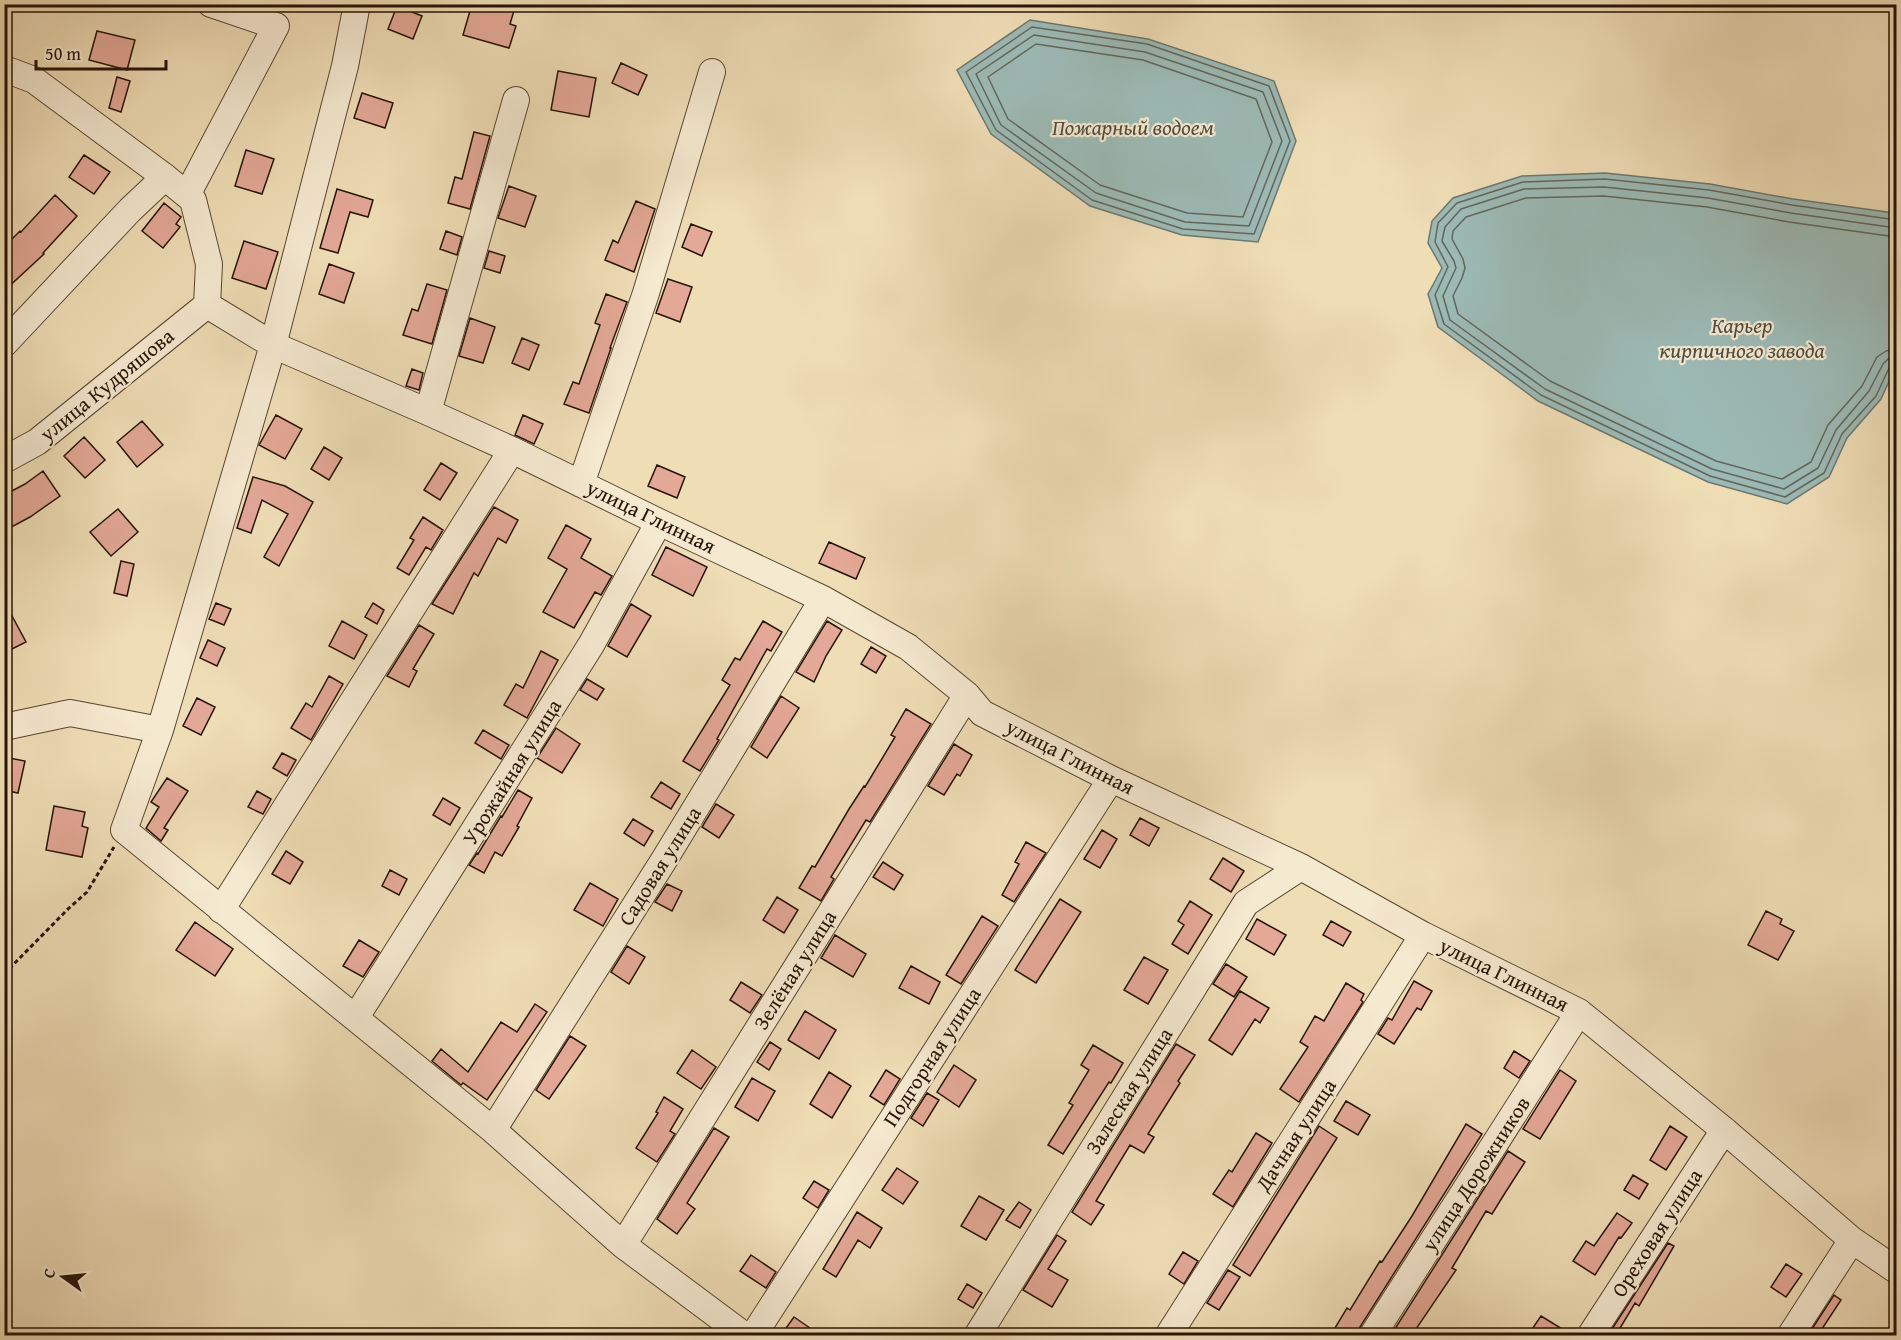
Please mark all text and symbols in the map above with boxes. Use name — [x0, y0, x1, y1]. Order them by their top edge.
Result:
scale bar — [36, 33, 166, 71]
text: 50 m — [45, 40, 81, 67]
water label: Пожарный водоем — [1052, 111, 1215, 143]
water label: Карьер кирпичного завода — [1659, 309, 1825, 366]
street label: улица Кудряшова — [32, 321, 181, 449]
street label: улица Глинная — [580, 471, 721, 561]
street label: Урожайная улица — [454, 693, 569, 851]
street label: улица Глинная — [1000, 710, 1140, 802]
street label: Садовая улица — [610, 800, 709, 932]
street label: Зелёная улица — [745, 904, 844, 1036]
street label: улица Глинная — [1433, 929, 1574, 1019]
street label: Подгорная улица — [875, 981, 988, 1133]
street label: Залеская улица — [1077, 1021, 1180, 1160]
street label: Дачная улица — [1247, 1072, 1344, 1198]
street label: улица Дорожников — [1413, 1090, 1537, 1258]
street label: Ореховая улица — [1603, 1162, 1710, 1303]
north arrow — [33, 1247, 93, 1307]
text: С — [36, 1266, 61, 1281]

